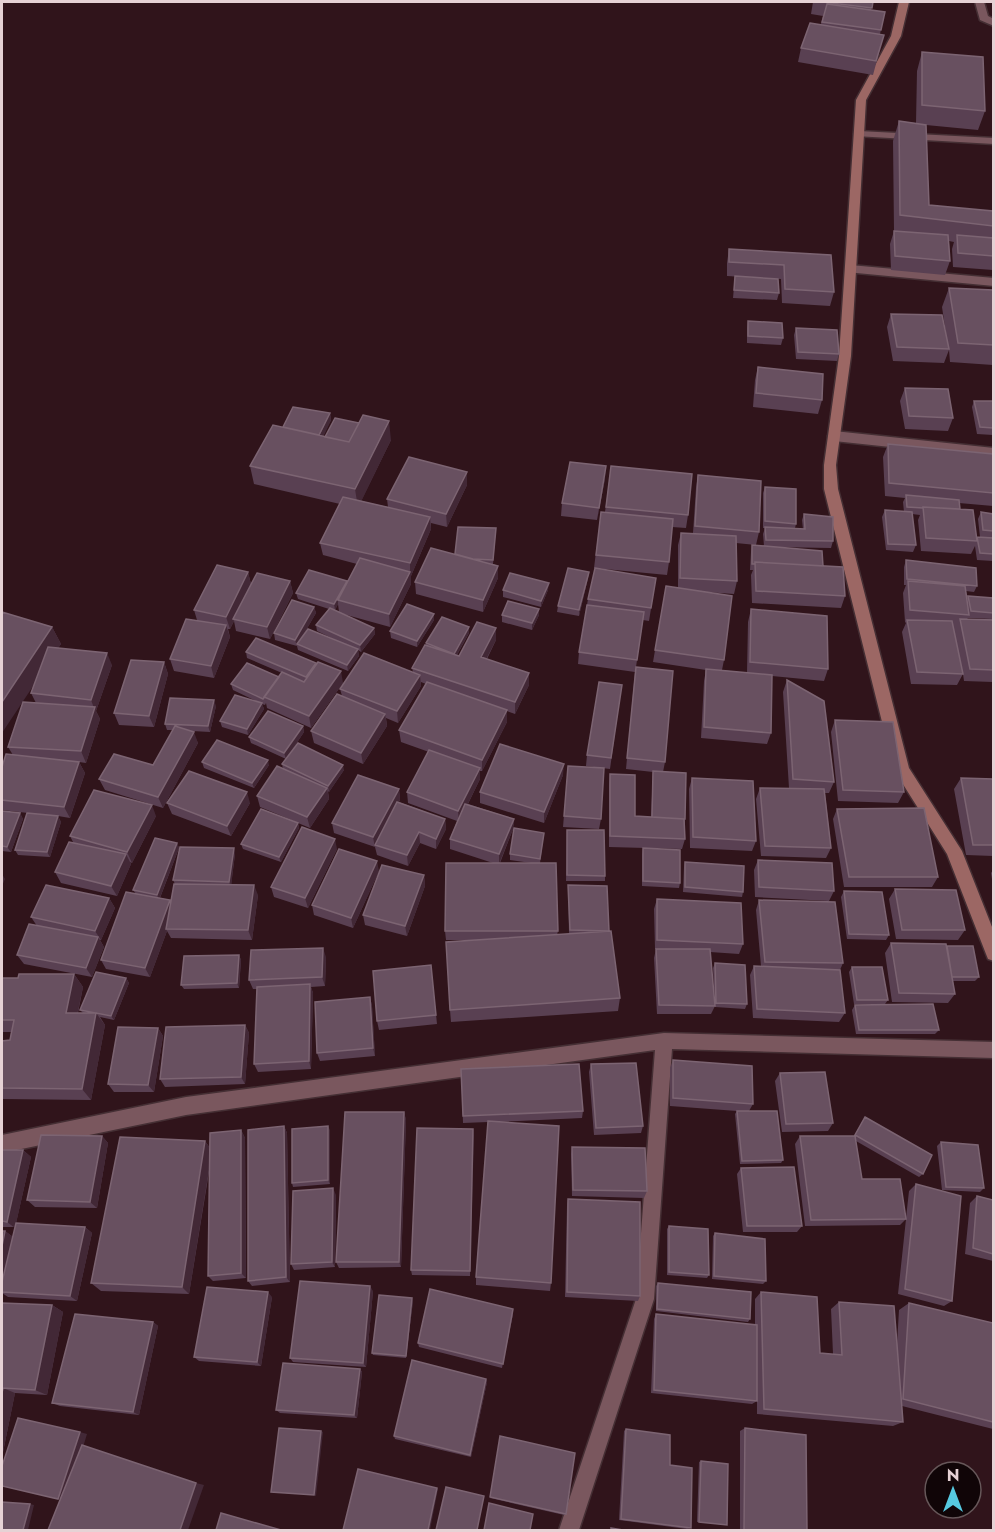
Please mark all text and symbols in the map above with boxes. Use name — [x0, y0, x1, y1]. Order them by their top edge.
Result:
north arrow — [923, 1460, 983, 1520]
text: N — [947, 1464, 959, 1487]

